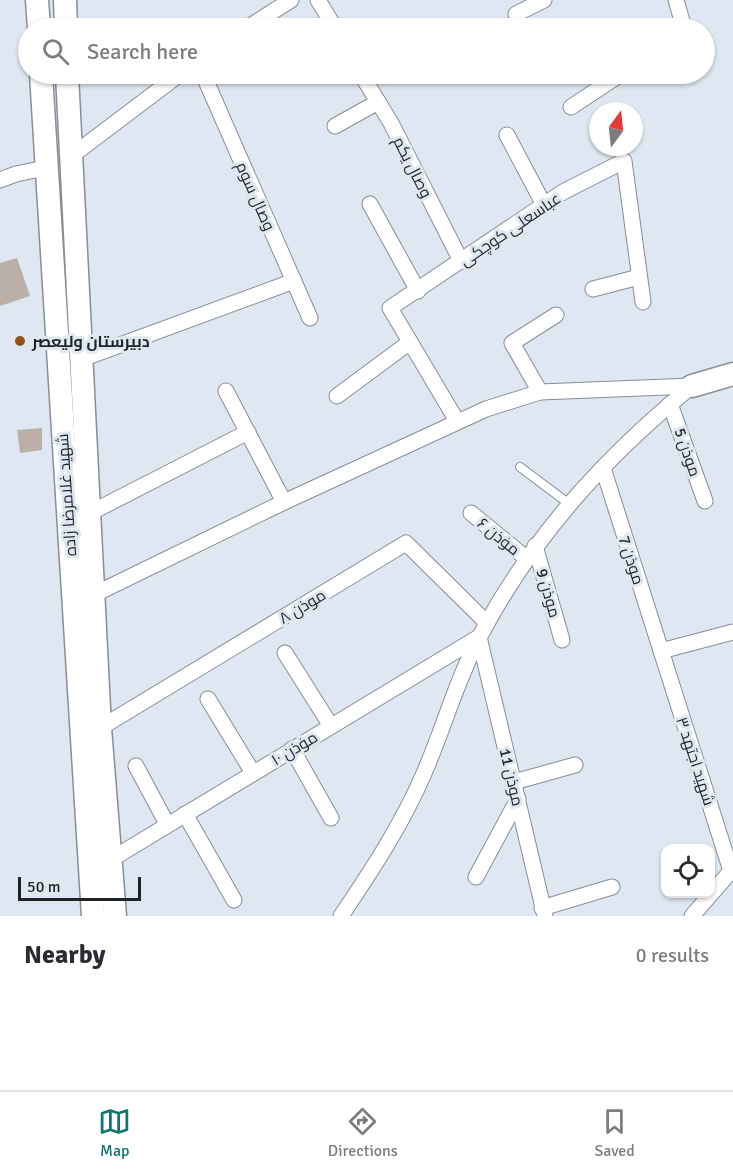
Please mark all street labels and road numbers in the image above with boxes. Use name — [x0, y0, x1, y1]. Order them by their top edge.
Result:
street label: وصال یکم — [387, 133, 436, 202]
street label: وصال سوم — [230, 159, 279, 234]
street label: عباسعلی کوچکی — [456, 189, 565, 272]
street label: موذن 5 — [669, 425, 705, 479]
street label: شهید غلامرضا زاده — [53, 433, 81, 557]
street label: موٰذن ۶ — [473, 514, 524, 560]
street label: موذن 7 — [614, 533, 648, 587]
street label: موذن 9 — [532, 566, 565, 620]
street label: موذن ۸ — [275, 585, 330, 629]
street label: شهید اجتهد ۳ — [671, 714, 719, 808]
street label: موٰذن ۱۰ — [268, 727, 321, 770]
street label: موذن 11 — [495, 746, 527, 808]

